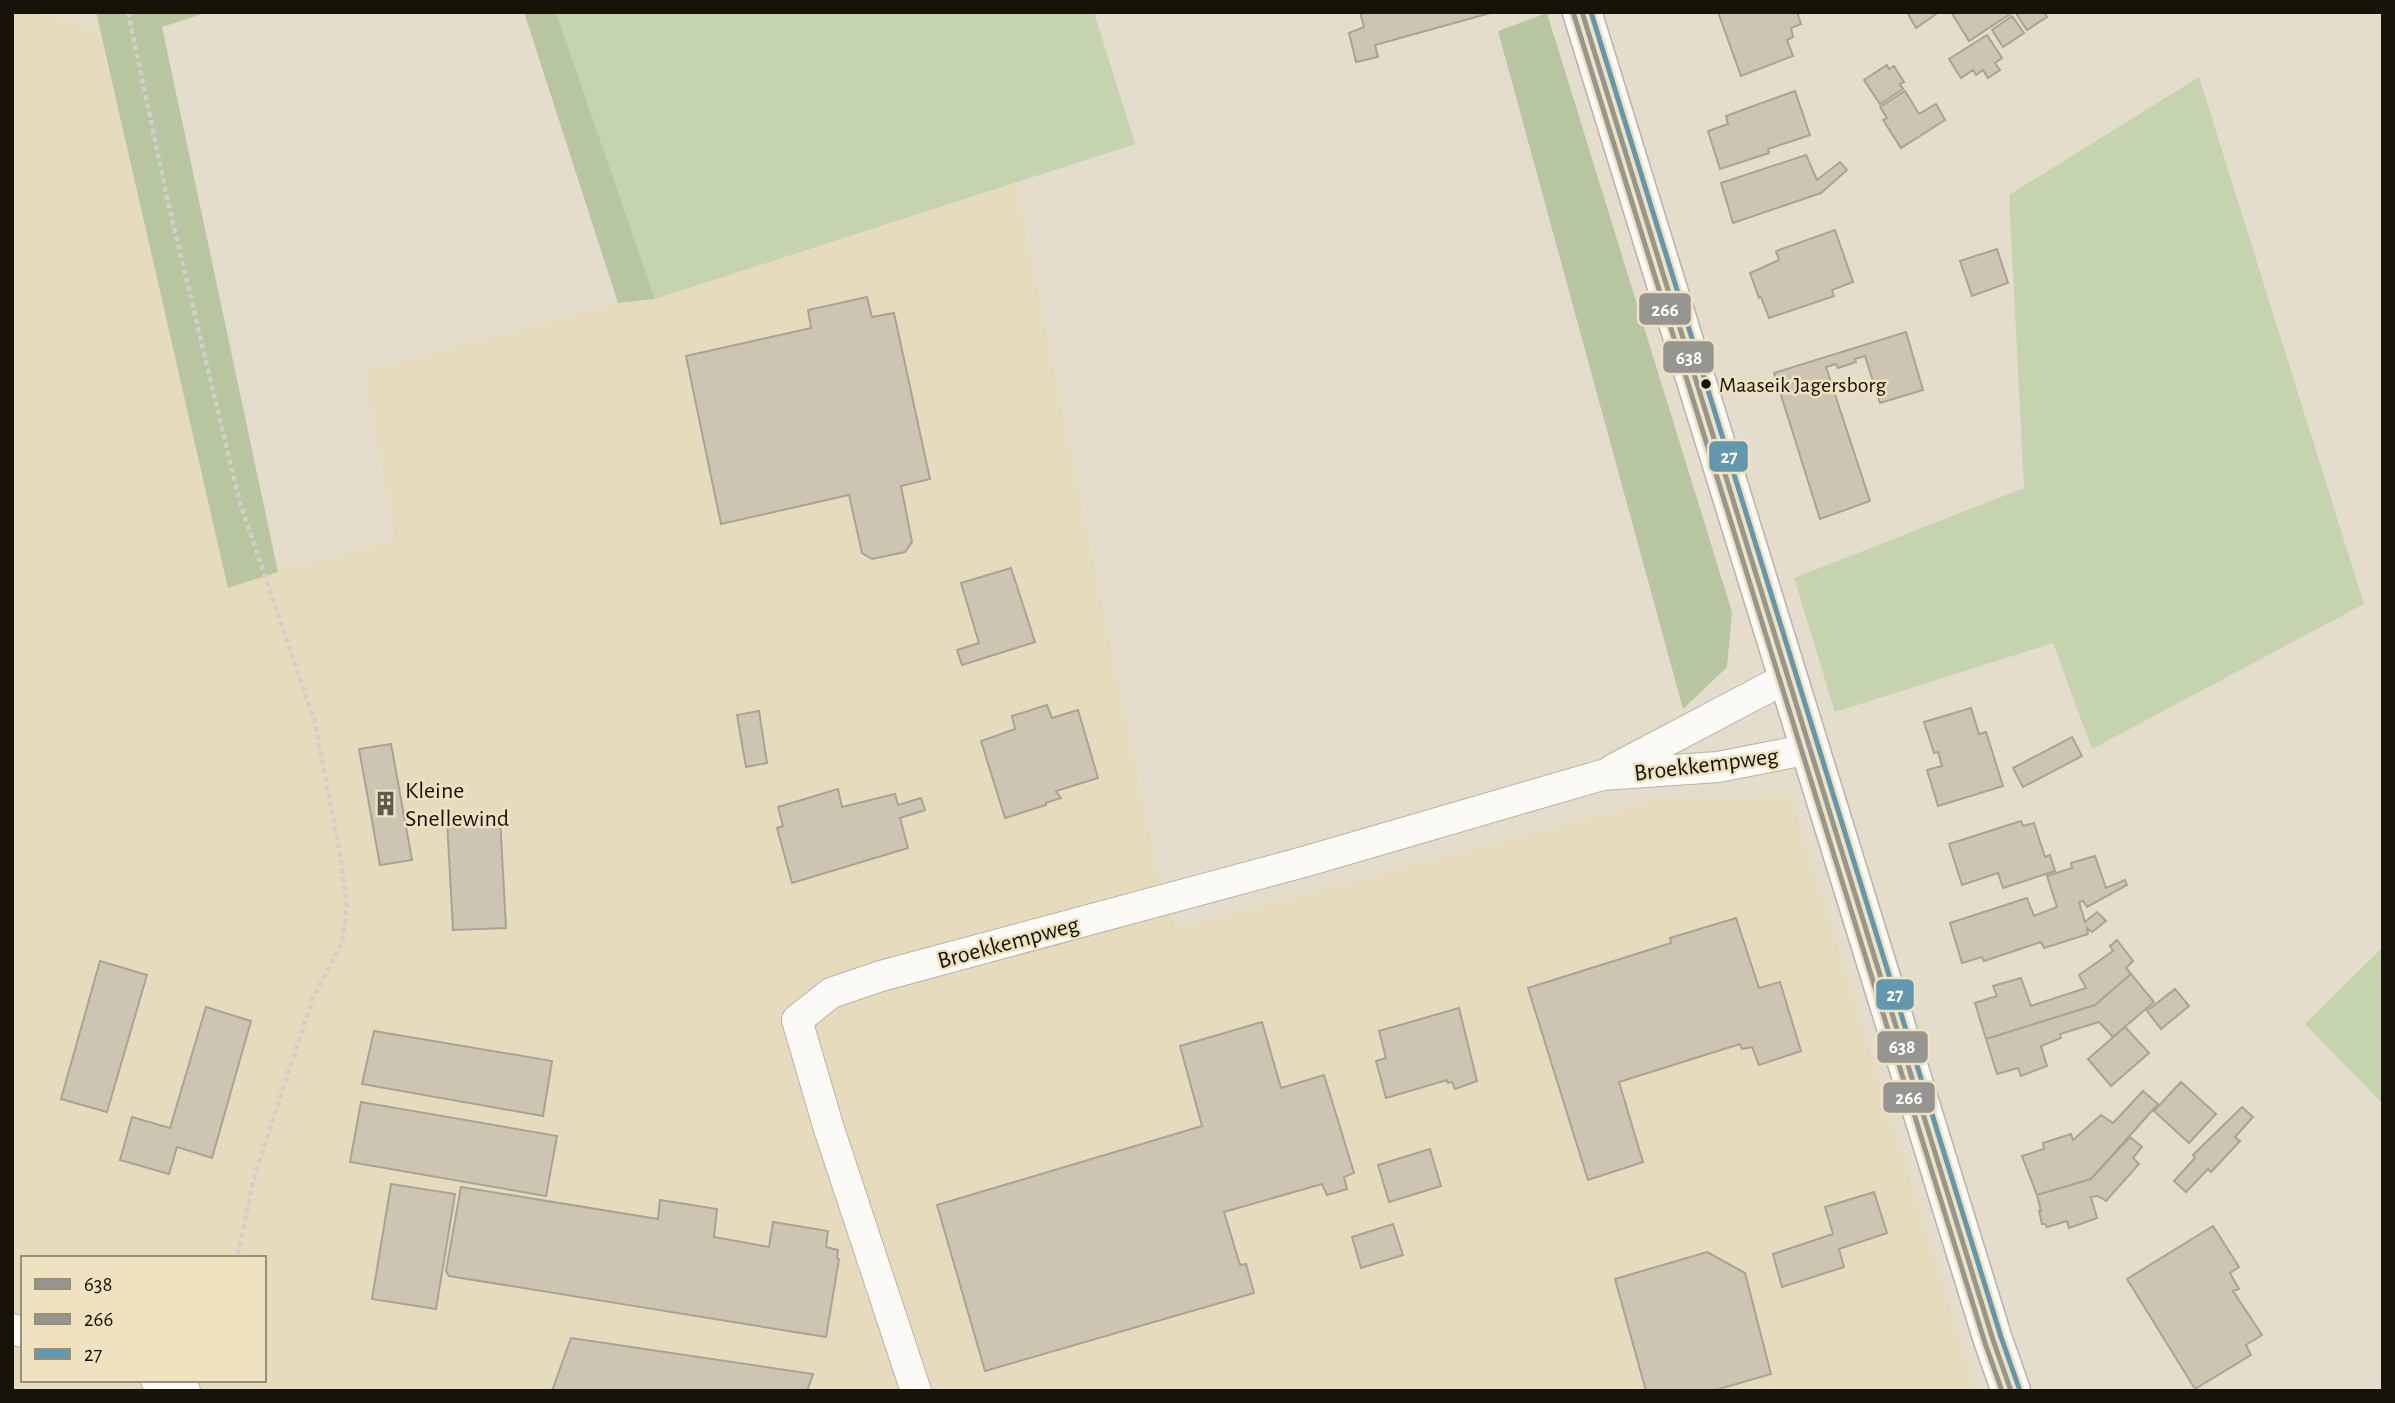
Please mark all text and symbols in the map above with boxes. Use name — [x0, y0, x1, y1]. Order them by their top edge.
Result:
line badge: 266 — [1638, 292, 1692, 326]
text: 266 — [1651, 301, 1679, 320]
line badge: 638 — [1662, 340, 1715, 374]
text: 638 — [1676, 349, 1702, 368]
place label: Maaseik Jagersborg — [1719, 374, 1886, 396]
marker: Maaseik Jagersborg — [1699, 377, 1713, 391]
line badge: 27 — [1708, 440, 1749, 473]
text: 27 — [1720, 448, 1738, 467]
street label: Broekkempweg — [1633, 744, 1780, 786]
place label: Kleine Snellewind — [405, 779, 509, 831]
building icon: Kleine Snellewind — [371, 790, 399, 818]
street label: Broekkempweg — [935, 913, 1082, 973]
line badge: 27 — [1875, 978, 1915, 1011]
text: 27 — [1886, 986, 1904, 1005]
line badge: 638 — [1876, 1030, 1929, 1064]
text: 638 — [1889, 1038, 1915, 1057]
line badge: 266 — [1882, 1081, 1936, 1114]
text: 266 — [1895, 1089, 1923, 1108]
legend — [21, 1256, 266, 1382]
text: 638 — [84, 1274, 112, 1295]
text: 266 — [84, 1309, 113, 1330]
text: 27 — [84, 1344, 103, 1365]

